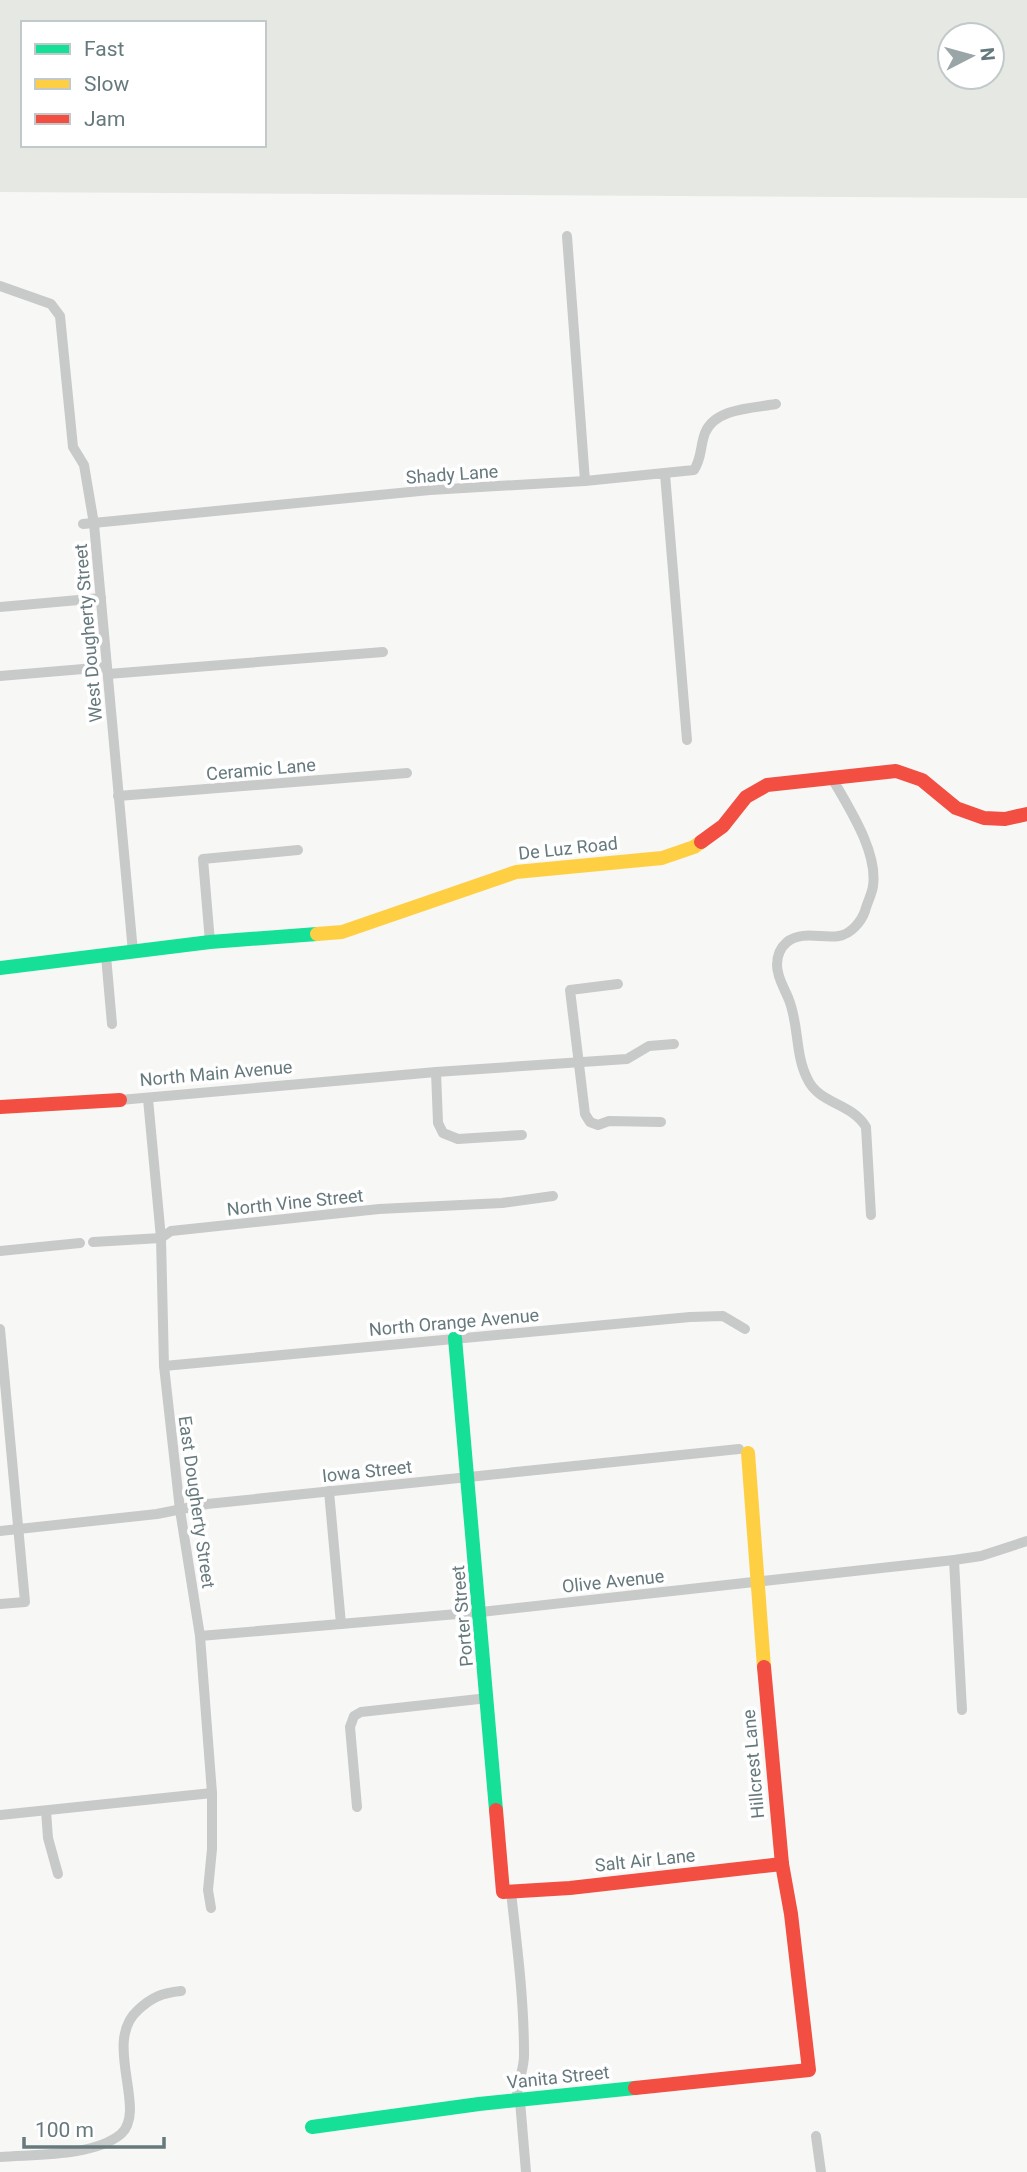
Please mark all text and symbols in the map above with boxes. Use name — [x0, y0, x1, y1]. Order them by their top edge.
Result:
legend — [21, 21, 266, 147]
north arrow — [936, 21, 1006, 91]
text: Fast — [84, 37, 125, 61]
text: N — [975, 46, 1000, 62]
text: Slow — [84, 72, 130, 96]
text: Jam — [84, 107, 125, 131]
street label: Shady Lane — [405, 460, 499, 488]
street label: West Dougherty Street — [70, 543, 106, 723]
street label: Ceramic Lane — [205, 754, 317, 784]
street label: De Luz Road — [517, 832, 619, 864]
street label: North Main Avenue — [139, 1056, 293, 1090]
street label: North Vine Street — [226, 1184, 364, 1220]
street label: North Orange Avenue — [368, 1304, 540, 1340]
street label: East Dougherty Street — [174, 1414, 220, 1590]
street label: Iowa Street — [321, 1456, 413, 1486]
street label: Porter Street — [447, 1564, 477, 1667]
street label: Olive Avenue — [561, 1565, 665, 1597]
street label: Hillcrest Lane — [738, 1709, 768, 1819]
street label: Salt Air Lane — [594, 1844, 696, 1876]
street label: Vanita Street — [506, 2061, 610, 2093]
scale bar — [24, 2106, 164, 2150]
text: 100 m — [35, 2118, 94, 2142]

